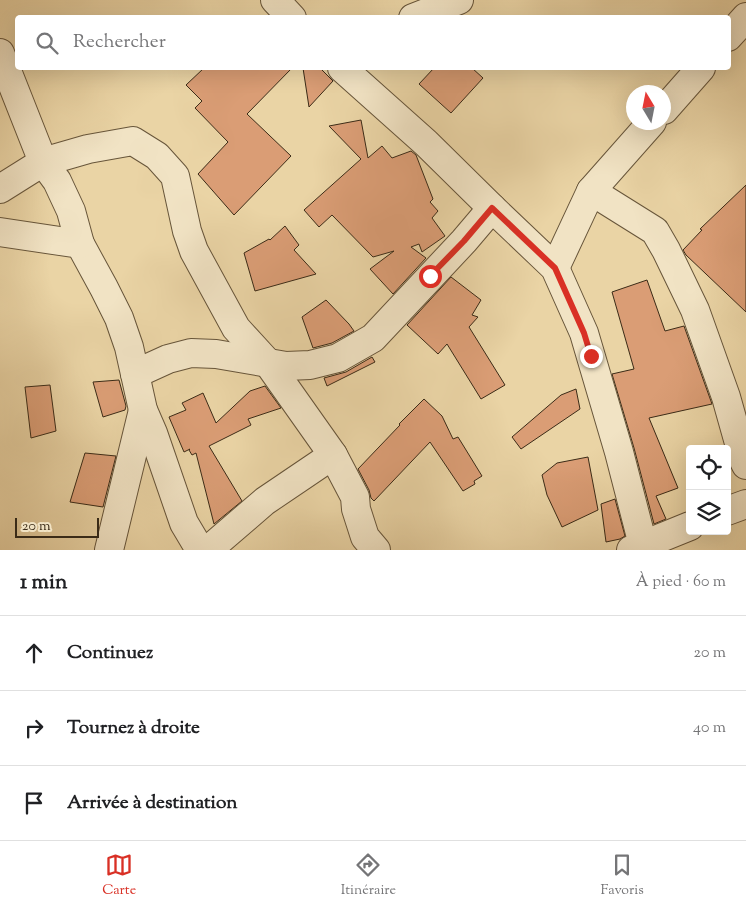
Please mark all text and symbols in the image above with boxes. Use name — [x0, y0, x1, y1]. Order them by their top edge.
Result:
search box — [15, 15, 731, 70]
icon: search — [33, 29, 61, 57]
text: Rechercher — [73, 29, 166, 56]
north arrow — [626, 85, 671, 130]
route start — [419, 265, 442, 288]
route end — [580, 345, 603, 368]
map controls — [686, 445, 731, 535]
button: locate — [686, 445, 731, 490]
button: layers — [686, 490, 731, 535]
scale bar — [15, 515, 99, 538]
text: 20 m — [22, 517, 51, 537]
text: 1 min — [20, 568, 67, 598]
text: À pied · 60 m — [636, 571, 726, 594]
icon: ahead — [20, 639, 48, 667]
text: Continuez — [67, 640, 153, 667]
text: 20 m — [693, 642, 726, 665]
icon: right — [20, 714, 48, 742]
text: Tournez à droite — [67, 715, 200, 742]
text: 40 m — [693, 717, 726, 740]
icon: arrive — [20, 789, 48, 817]
text: Arrivée à destination — [67, 790, 238, 817]
tab: Carte — [102, 851, 136, 901]
tab: Itinéraire — [341, 851, 396, 901]
tab: Favoris — [601, 851, 644, 901]

